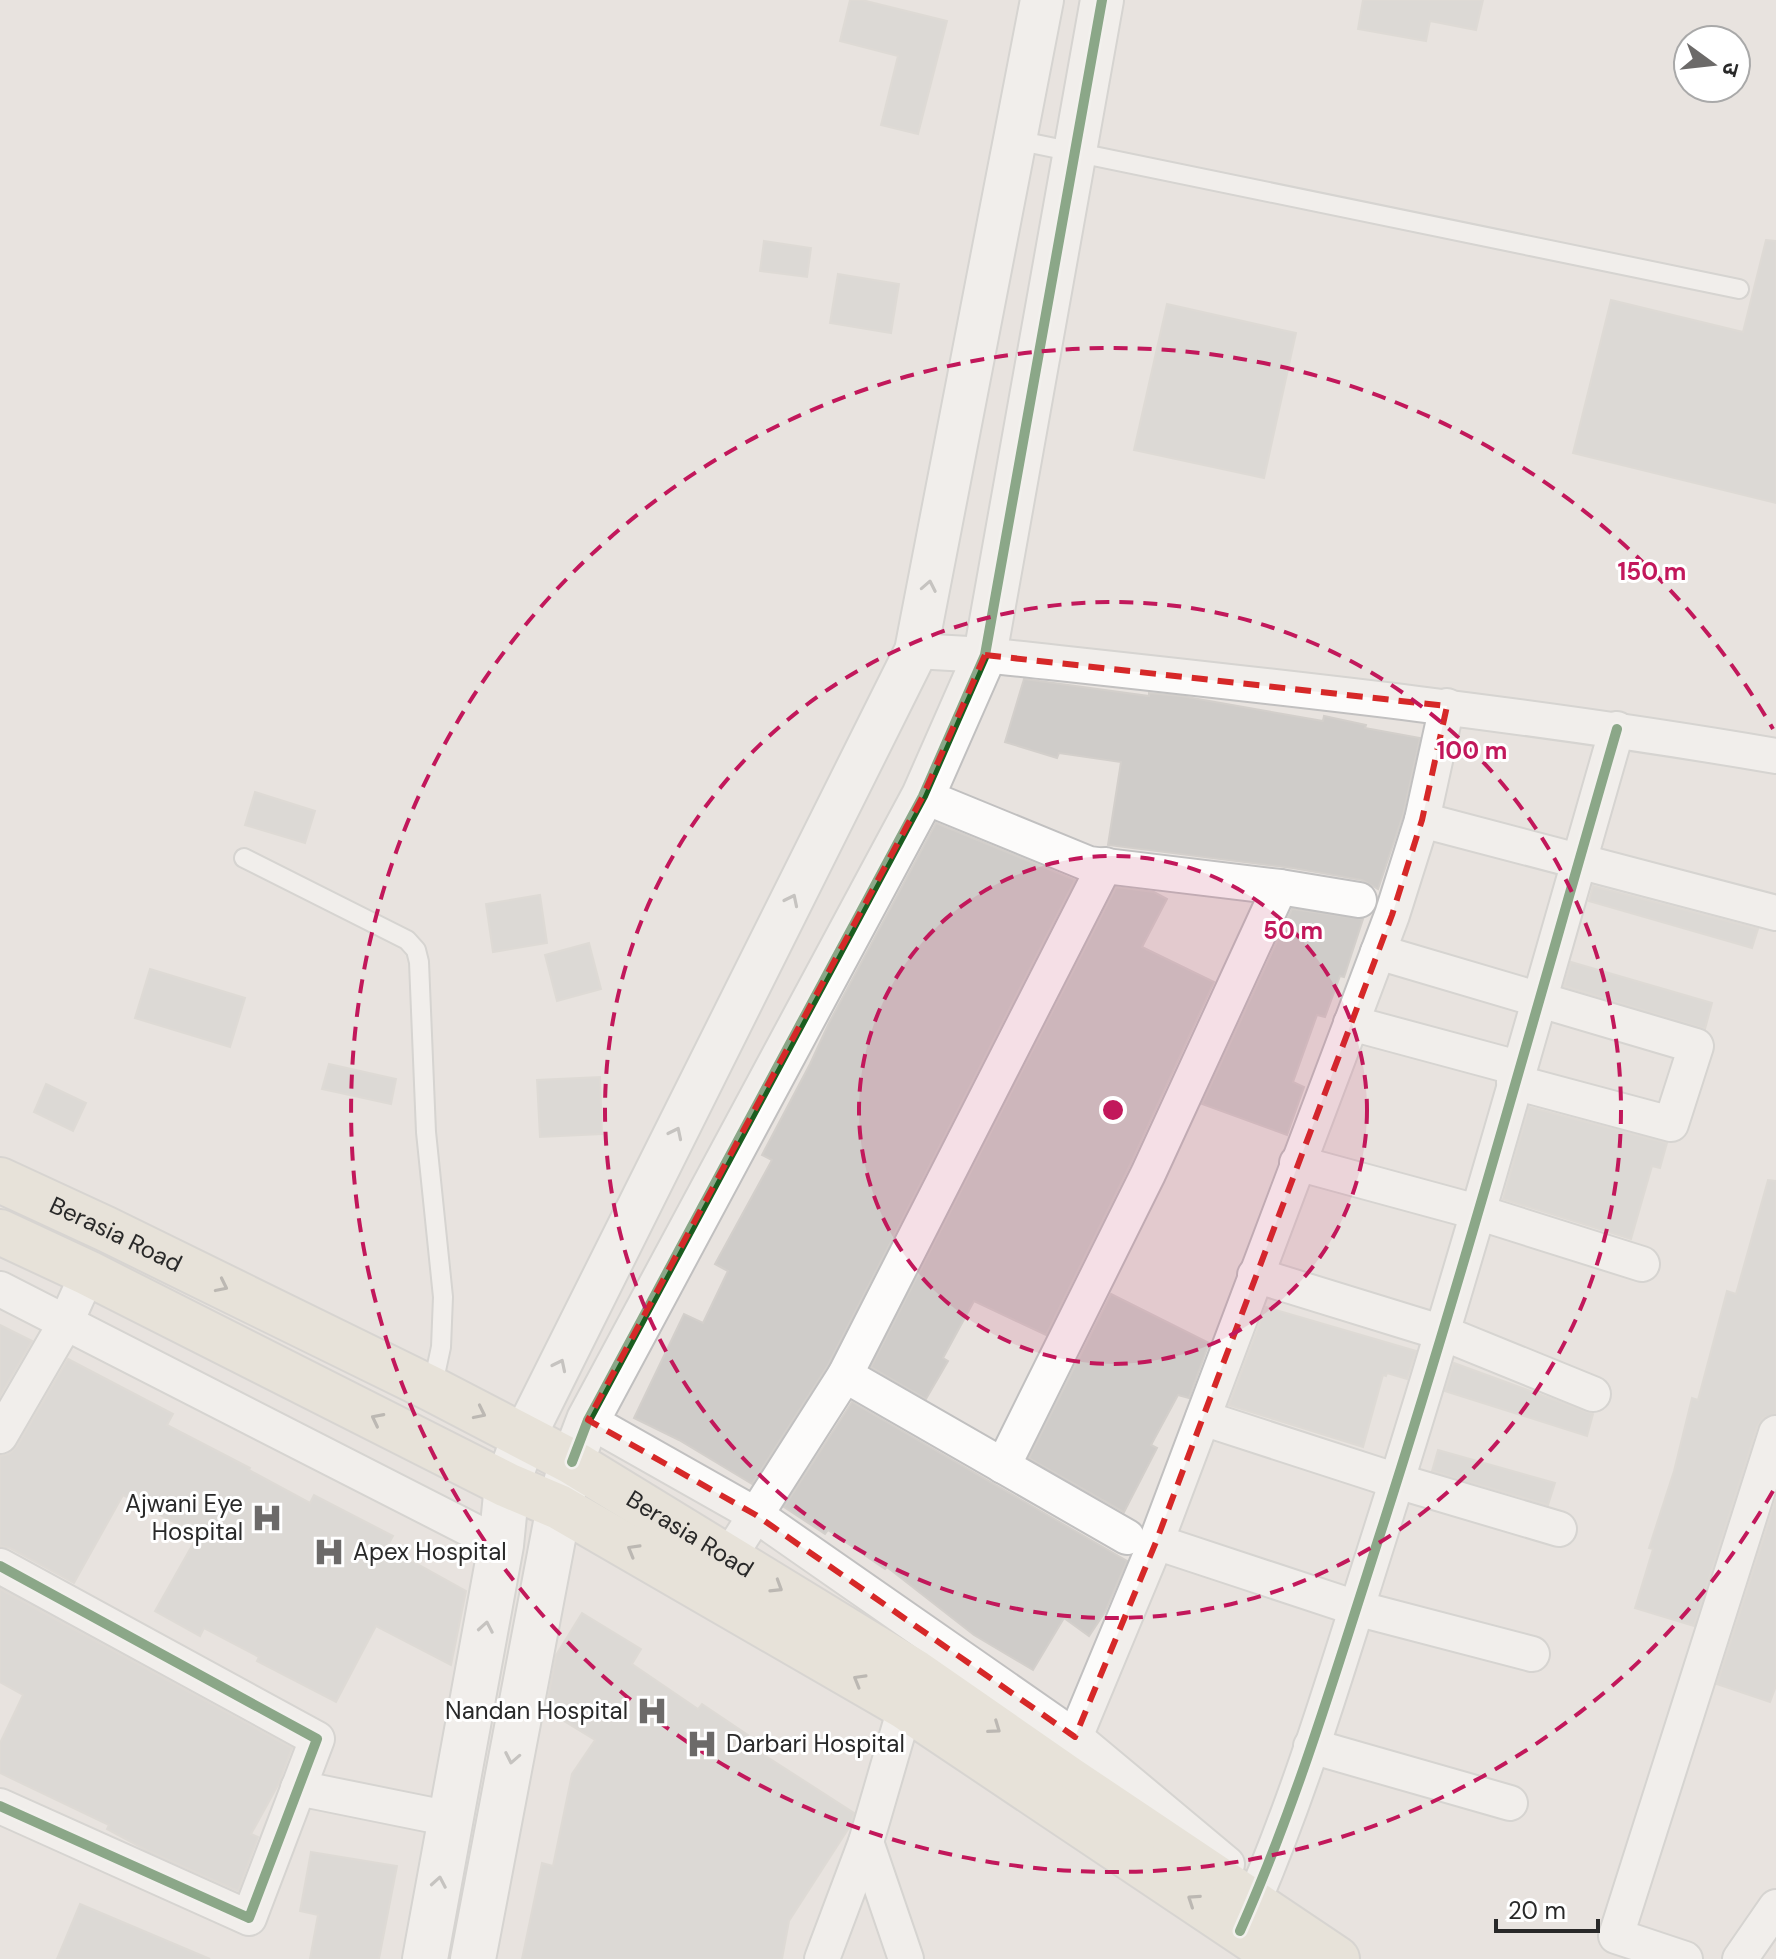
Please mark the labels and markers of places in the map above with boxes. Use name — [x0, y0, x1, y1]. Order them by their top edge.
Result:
centre of rings — [1099, 1096, 1127, 1124]
place label: Ajwani Eye Hospital — [125, 1488, 243, 1547]
hospital icon: Ajwani Eye Hospital — [250, 1501, 284, 1535]
hospital icon: Apex Hospital — [312, 1535, 346, 1569]
place label: Apex Hospital — [353, 1536, 507, 1567]
hospital icon: Nandan Hospital — [635, 1694, 669, 1728]
place label: Nandan Hospital — [445, 1695, 628, 1726]
hospital icon: Darbari Hospital — [685, 1727, 719, 1761]
place label: Darbari Hospital — [726, 1728, 905, 1759]

